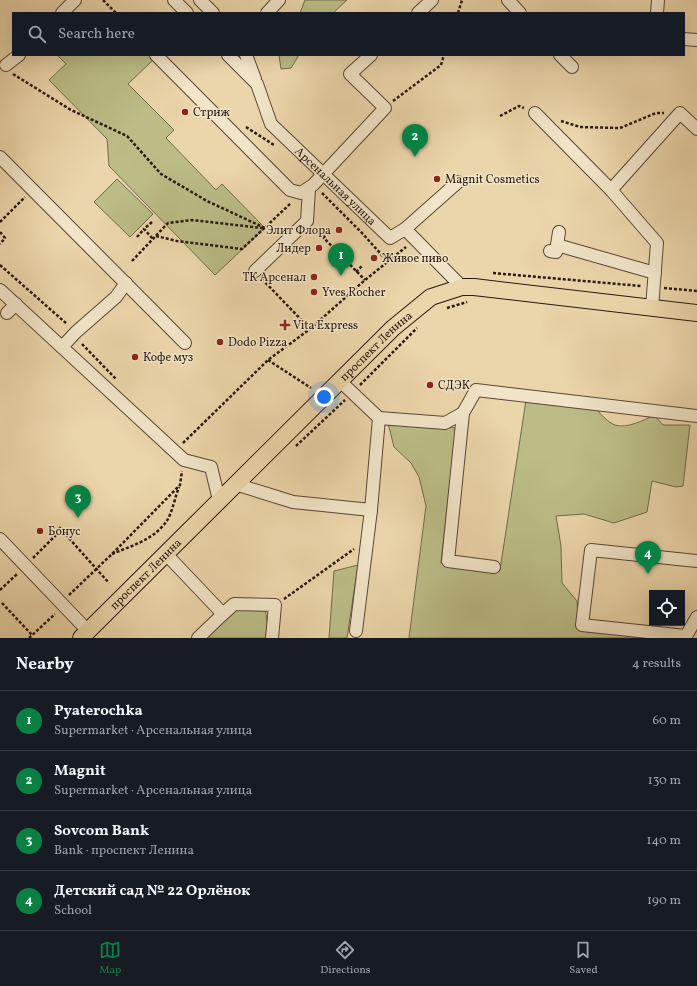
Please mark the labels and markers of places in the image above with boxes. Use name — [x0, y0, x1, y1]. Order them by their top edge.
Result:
place label: Стриж — [193, 105, 231, 121]
marker: Стриж — [180, 107, 190, 117]
pin: 2 — [402, 124, 428, 157]
place label: Magnit Cosmetics — [445, 172, 540, 188]
marker: Magnit Cosmetics — [432, 174, 442, 184]
place label: Элит Флора — [266, 223, 331, 239]
marker: Элит Флора — [334, 225, 344, 235]
place label: Лидер — [276, 241, 311, 257]
marker: Лидер — [314, 243, 324, 253]
pin: 1 — [328, 243, 354, 276]
place label: Живое пиво — [382, 251, 448, 267]
marker: Живое пиво — [369, 253, 379, 263]
place label: ТК Арсенал — [243, 270, 306, 286]
marker: ТК Арсенал — [309, 272, 319, 282]
place label: Yves Rocher — [322, 285, 385, 301]
marker: Yves Rocher — [309, 287, 319, 297]
place label: Vita Express — [293, 318, 358, 334]
marker: Vita Express — [280, 320, 290, 330]
place label: Dodo Pizza — [228, 335, 287, 351]
marker: Dodo Pizza — [215, 337, 225, 347]
place label: Кофе муз — [143, 350, 193, 366]
marker: Кофе муз — [130, 352, 140, 362]
place label: СДЭК — [438, 378, 470, 394]
marker: СДЭК — [425, 380, 435, 390]
pin: 3 — [65, 485, 91, 518]
place label: Бонус — [48, 524, 81, 540]
marker: Бонус — [35, 526, 45, 536]
pin: 4 — [635, 541, 661, 574]

